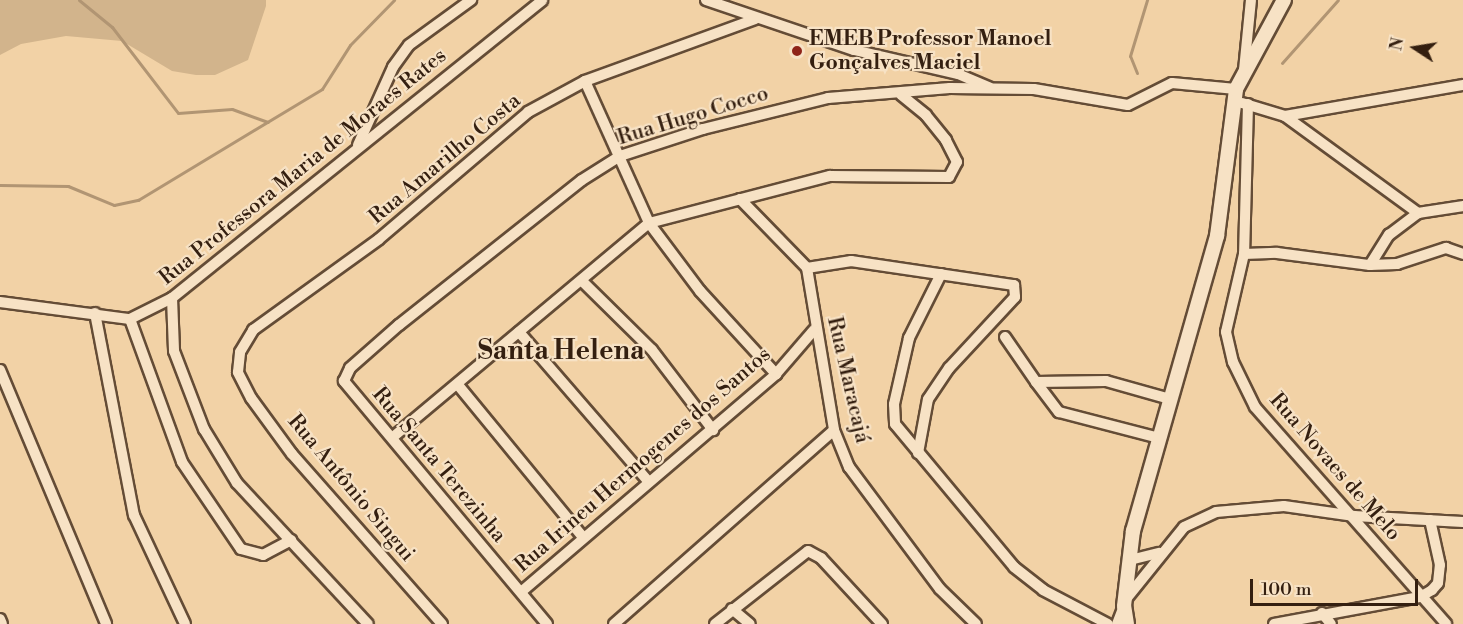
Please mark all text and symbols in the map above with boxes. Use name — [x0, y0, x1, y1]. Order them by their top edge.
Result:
north arrow — [1385, 18, 1445, 78]
place label: EMEB Professor Manoel Gonçalves Maciel — [809, 26, 1051, 76]
text: N — [1386, 36, 1408, 53]
street label: Rua Professora Maria de Moraes Rates — [154, 43, 452, 291]
marker: EMEB Professor Manoel Gonçalves Maciel — [790, 44, 804, 58]
street label: Rua Hugo Cocco — [614, 81, 772, 151]
street label: Rua Amarilho Costa — [364, 88, 526, 230]
street label: Rua Maracajá — [821, 314, 875, 446]
district label: Santa Helena — [477, 336, 645, 368]
street label: Rua Irineu Hermogenes dos Santos — [510, 342, 776, 578]
street label: Rua Santa Terezinha — [367, 382, 511, 548]
street label: Rua Novaes de Melo — [1264, 388, 1406, 546]
street label: Rua Antônio Singui — [282, 409, 420, 567]
scale bar — [1253, 567, 1421, 605]
text: 100 m — [1261, 578, 1312, 601]

